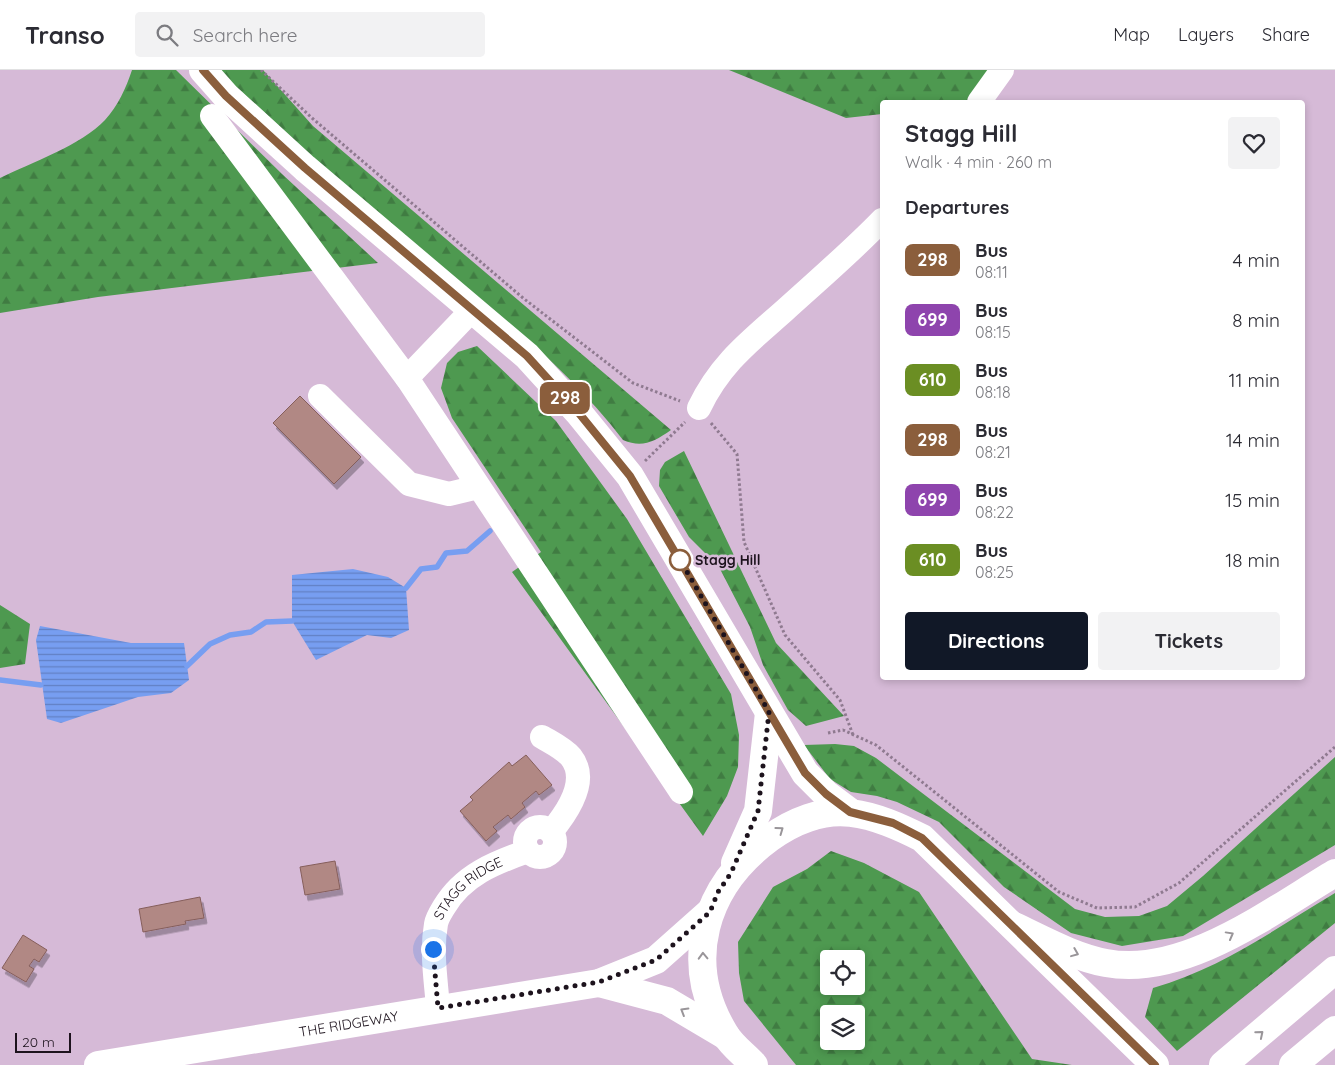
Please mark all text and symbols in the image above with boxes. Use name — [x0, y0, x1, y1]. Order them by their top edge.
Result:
search box — [135, 12, 485, 57]
text: Transo — [25, 20, 105, 50]
icon: search — [153, 21, 181, 49]
text: Search here — [193, 23, 298, 47]
text: Map — [1113, 23, 1150, 46]
text: Layers — [1178, 23, 1234, 46]
text: Share — [1262, 23, 1310, 46]
button: heart — [1228, 117, 1280, 169]
text: Stagg Hill — [905, 118, 1017, 148]
text: Walk · 4 min · 260 m — [905, 152, 1052, 172]
text: Departures — [905, 195, 1009, 219]
text: Bus — [975, 238, 1008, 262]
text: 298 — [917, 248, 948, 271]
text: 4 min — [1232, 248, 1280, 272]
text: 08:11 — [975, 262, 1008, 282]
text: Bus — [975, 298, 1008, 322]
text: 699 — [917, 308, 948, 331]
text: 8 min — [1232, 308, 1280, 332]
text: 08:15 — [975, 322, 1011, 342]
text: Bus — [975, 358, 1008, 382]
text: 610 — [919, 368, 946, 391]
text: 11 min — [1228, 368, 1280, 392]
line badge: 298 — [536, 382, 594, 414]
text: 08:18 — [975, 382, 1011, 402]
text: 298 — [550, 386, 580, 409]
text: Bus — [975, 418, 1008, 442]
text: 298 — [917, 428, 948, 451]
text: 14 min — [1226, 428, 1280, 452]
text: 08:21 — [975, 442, 1011, 462]
text: Bus — [975, 478, 1008, 502]
text: 699 — [917, 488, 948, 511]
text: 15 min — [1225, 488, 1280, 512]
text: 08:22 — [975, 502, 1014, 522]
text: Bus — [975, 538, 1008, 562]
text: 610 — [919, 548, 946, 571]
text: 18 min — [1225, 548, 1280, 572]
marker: Stagg Hill — [669, 549, 691, 571]
place label: Stagg Hill — [695, 551, 761, 569]
text: 08:25 — [975, 562, 1014, 582]
button: Directions — [905, 612, 1088, 670]
button: Tickets — [1098, 612, 1280, 670]
one-way arrow — [775, 827, 784, 836]
street label: STAGG RIDGE — [429, 853, 505, 923]
one-way arrow — [1225, 931, 1234, 941]
your location — [421, 937, 446, 962]
one-way arrow — [1070, 947, 1079, 958]
map controls — [820, 950, 865, 1050]
button: locate — [820, 950, 865, 995]
one-way arrow — [698, 952, 708, 960]
button: layers — [820, 1005, 865, 1050]
street label: THE RIDGEWAY — [298, 1007, 400, 1041]
one-way arrow — [680, 1007, 689, 1017]
scale bar — [15, 1030, 71, 1053]
one-way arrow — [1254, 1031, 1263, 1039]
text: 20 m — [22, 1033, 55, 1051]

